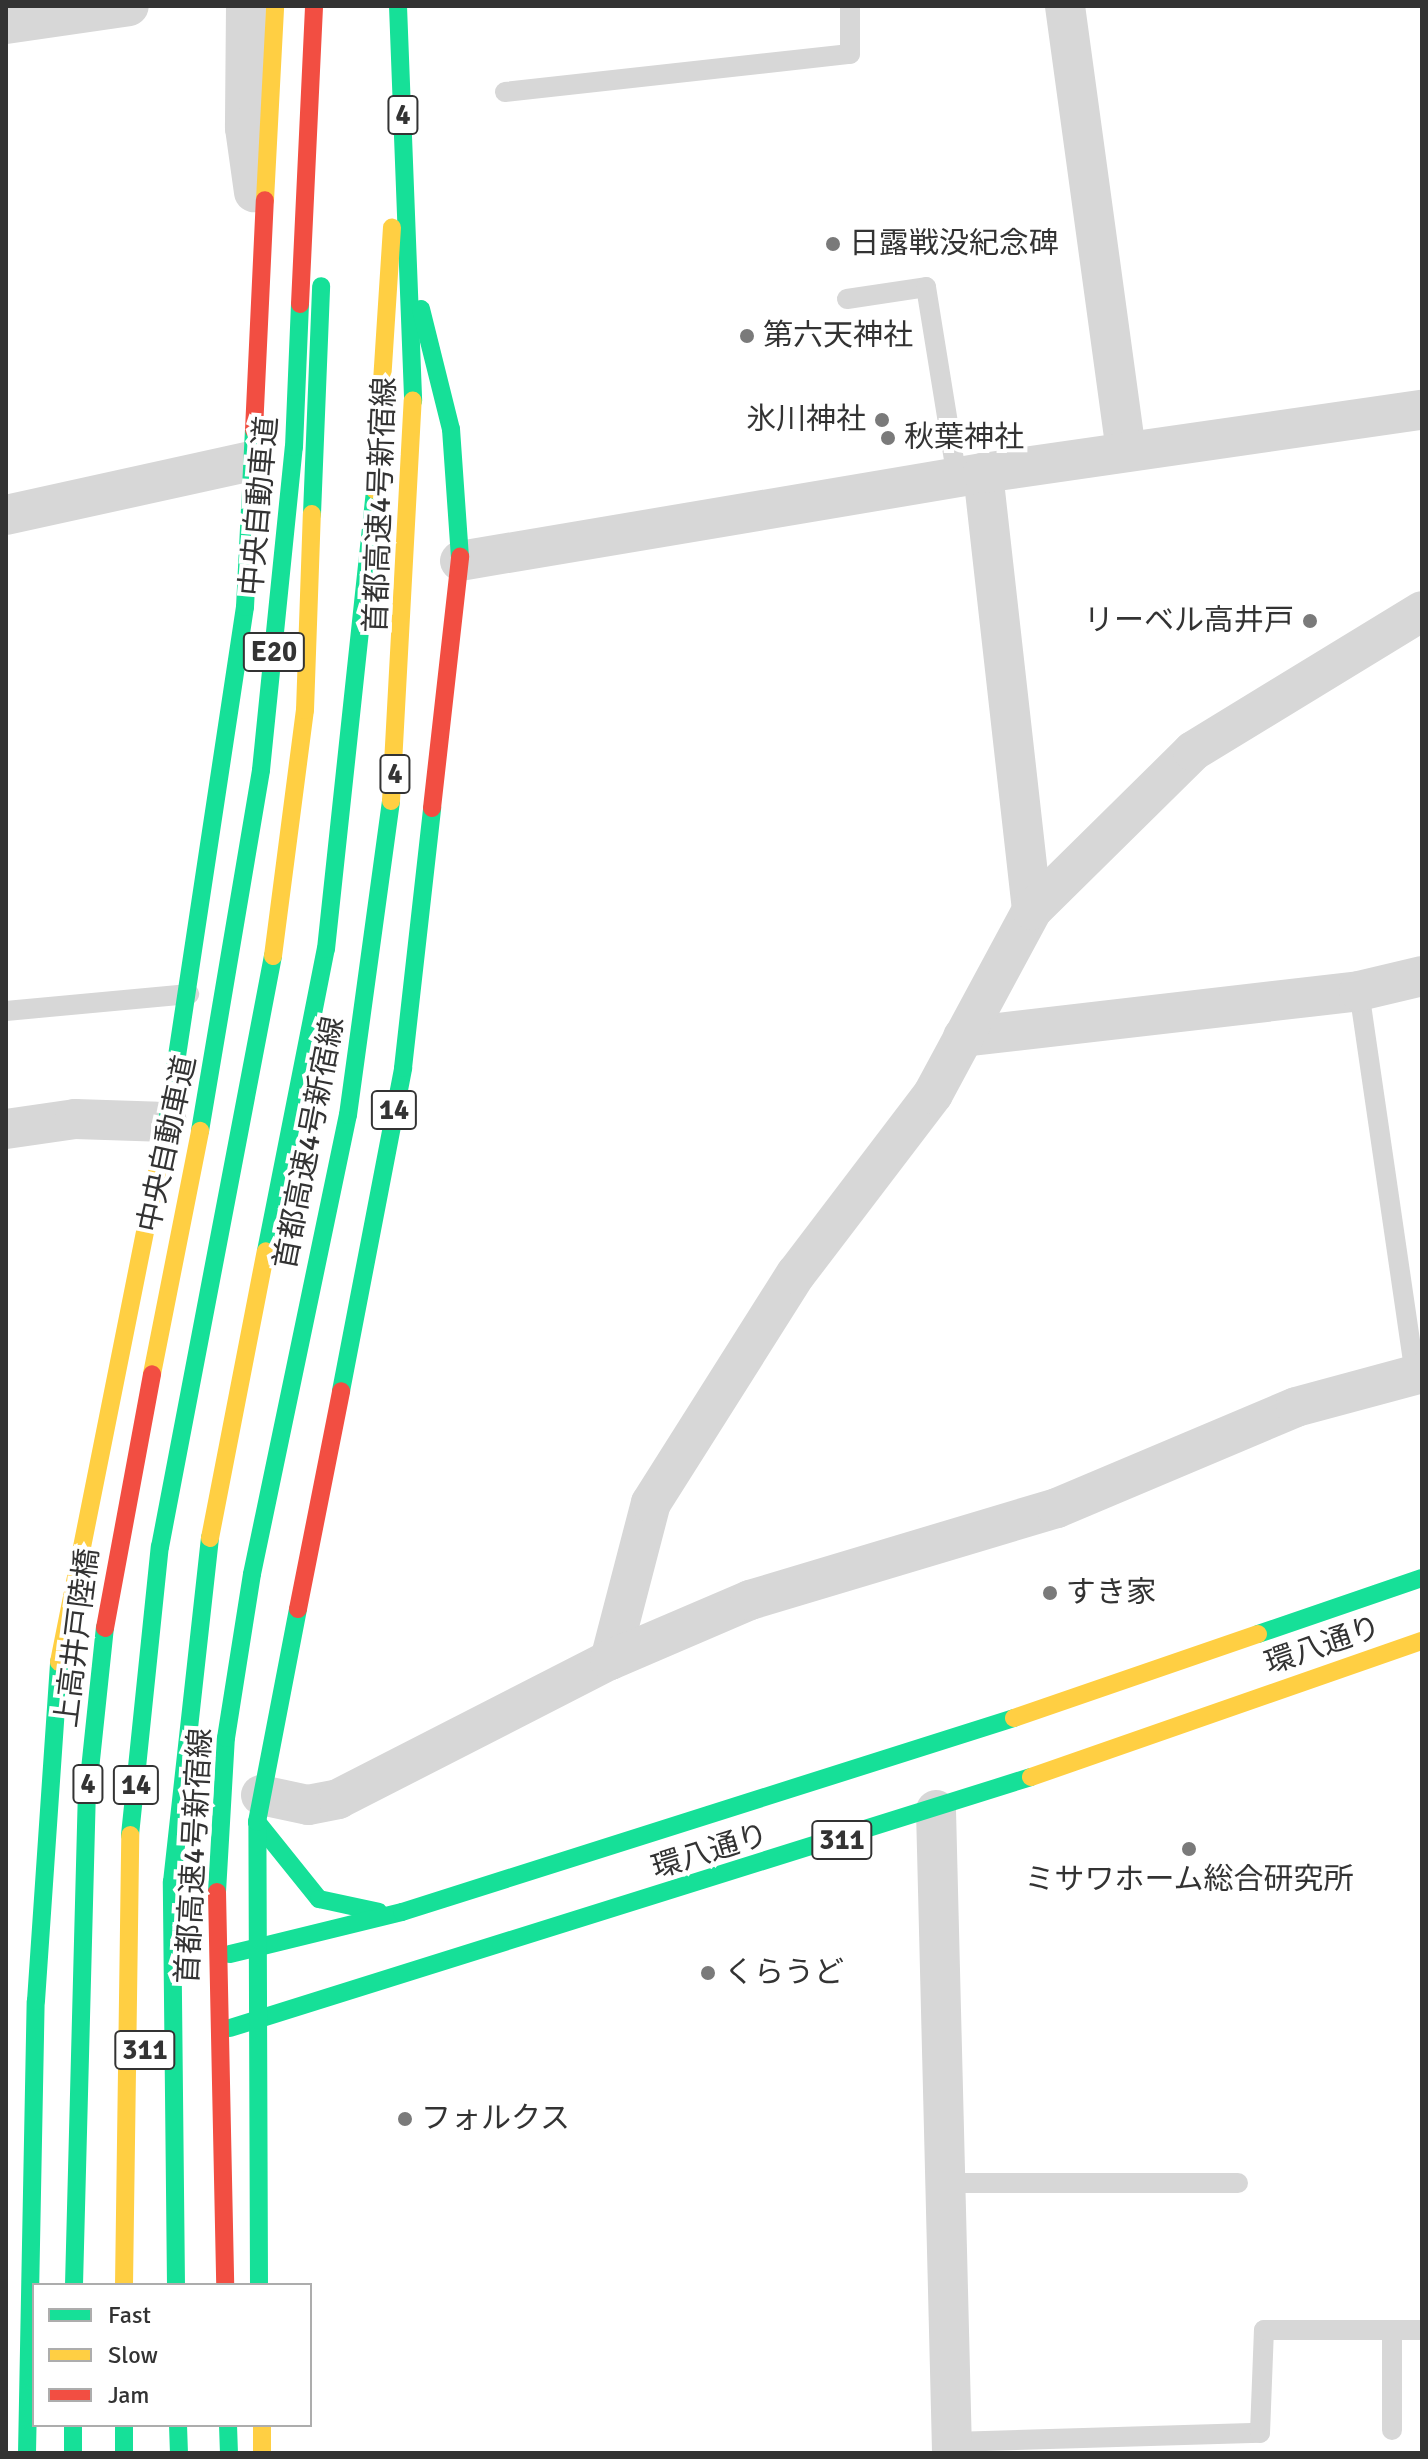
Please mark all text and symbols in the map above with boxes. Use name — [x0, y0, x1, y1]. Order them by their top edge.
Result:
road number: 4 — [387, 91, 419, 139]
place label: 日露戦没紀念碑 — [849, 226, 1059, 262]
marker: 日露戦没紀念碑 — [824, 235, 842, 253]
place label: 第六天神社 — [763, 318, 913, 354]
marker: 第六天神社 — [738, 327, 756, 345]
street label: 首都高速4号新宿線 — [359, 376, 403, 634]
place label: 氷川神社 — [746, 402, 866, 438]
marker: 氷川神社 — [873, 411, 891, 429]
street label: 中央自動車道 — [234, 415, 286, 597]
place label: 秋葉神社 — [904, 420, 1024, 456]
marker: 秋葉神社 — [879, 429, 897, 447]
place label: リーベル高井戸 — [1084, 603, 1294, 639]
marker: リーベル高井戸 — [1301, 612, 1319, 630]
road number: E20 — [242, 628, 306, 676]
road number: 4 — [379, 750, 411, 798]
street label: 首都高速4号新宿線 — [268, 1014, 352, 1272]
street label: 中央自動車道 — [132, 1052, 204, 1236]
road number: 14 — [370, 1086, 418, 1134]
street label: 上高井戸陸橋 — [49, 1546, 107, 1730]
place label: すき家 — [1066, 1575, 1156, 1611]
marker: すき家 — [1041, 1584, 1059, 1602]
street label: 環八通り — [1260, 1609, 1386, 1683]
street label: 首都高速4号新宿線 — [170, 1727, 220, 1985]
road number: 4 — [72, 1760, 104, 1808]
road number: 14 — [112, 1761, 160, 1809]
road number: 311 — [810, 1816, 874, 1864]
street label: 環八通り — [647, 1817, 773, 1887]
marker: ミサワホーム総合研究所 — [1180, 1840, 1198, 1858]
place label: ミサワホーム総合研究所 — [1024, 1862, 1354, 1898]
place label: くらうど — [724, 1955, 844, 1991]
marker: くらうど — [699, 1964, 717, 1982]
road number: 311 — [113, 2026, 177, 2074]
place label: フォルクス — [421, 2101, 571, 2137]
marker: フォルクス — [396, 2110, 414, 2128]
legend — [32, 2283, 312, 2427]
text: Fast — [108, 2300, 151, 2330]
text: Slow — [108, 2340, 158, 2370]
text: Jam — [108, 2380, 149, 2410]

